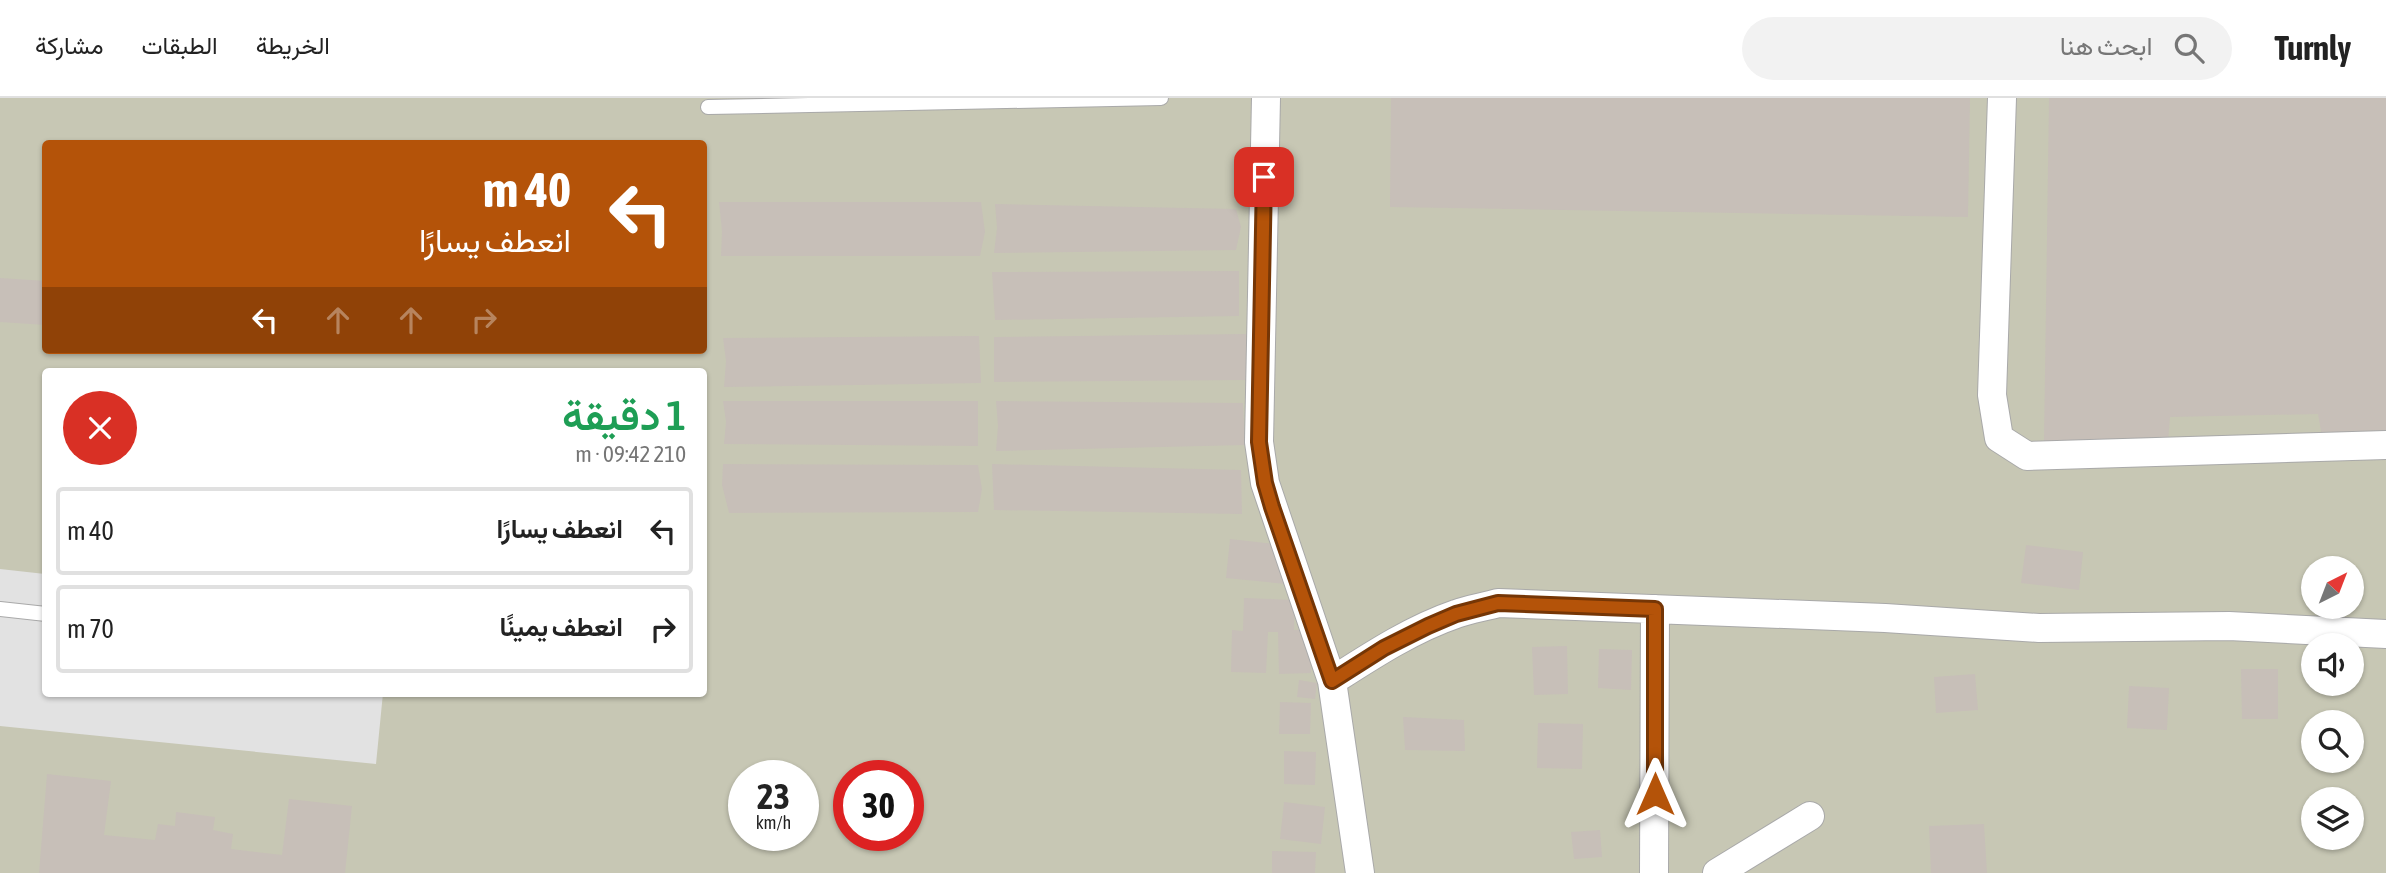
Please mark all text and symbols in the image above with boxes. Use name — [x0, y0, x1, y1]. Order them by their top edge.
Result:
search box — [1742, 17, 2232, 80]
icon: search — [2170, 29, 2208, 67]
text: Turnly — [2274, 29, 2351, 67]
text: ابحث هنا — [2060, 31, 2152, 61]
text: مشاركة — [35, 32, 103, 59]
text: الطبقات — [141, 32, 218, 59]
text: الخريطة — [256, 32, 330, 59]
pin — [1234, 147, 1294, 207]
icon: arrive — [1245, 158, 1283, 196]
text: 40 m — [483, 161, 571, 217]
icon: left — [595, 168, 686, 259]
text: انعطف يسارًا — [419, 222, 571, 259]
icon: left — [246, 301, 284, 339]
icon: ahead — [319, 301, 357, 339]
icon: ahead — [392, 301, 430, 339]
icon: right — [465, 301, 503, 339]
button: close — [63, 391, 137, 465]
text: 1 دقيقة — [562, 391, 686, 439]
text: 210 m · 09:42 — [575, 441, 686, 467]
icon: left — [644, 512, 682, 550]
text: انعطف يسارًا — [496, 514, 623, 544]
text: 40 m — [67, 516, 114, 546]
north arrow — [2301, 556, 2364, 620]
map controls — [2301, 556, 2364, 850]
icon: right — [644, 610, 682, 648]
text: انعطف يمينًا — [500, 612, 623, 642]
text: 70 m — [67, 614, 114, 644]
button: sound — [2301, 633, 2364, 696]
button: search — [2301, 710, 2364, 773]
position arrow — [1618, 757, 1692, 831]
speed limit sign: 30 — [833, 760, 924, 851]
text: 23 — [757, 776, 790, 816]
button: layers — [2301, 787, 2364, 850]
text: km/h — [756, 812, 791, 833]

